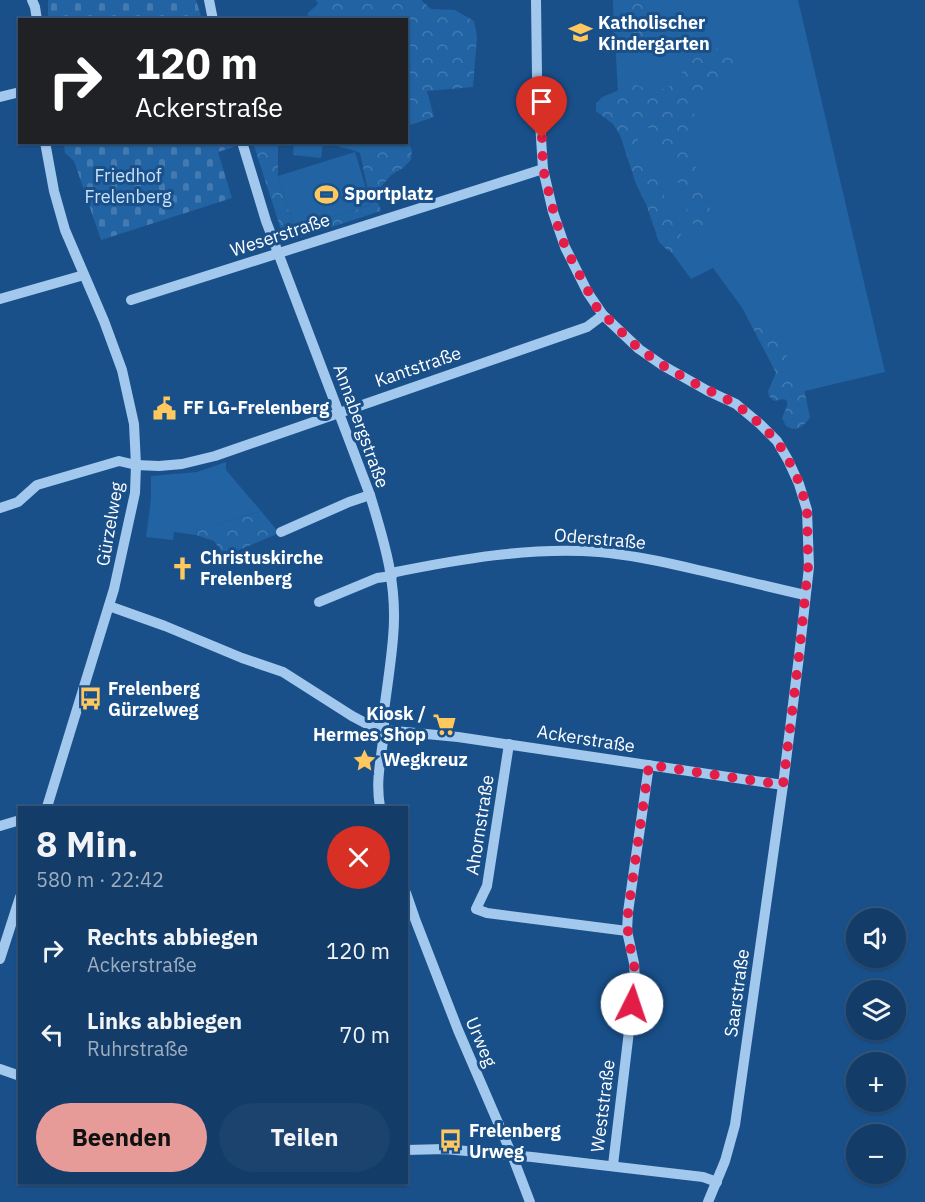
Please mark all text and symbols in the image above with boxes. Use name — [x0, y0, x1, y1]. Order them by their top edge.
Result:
place label: Katholischer Kindergarten — [598, 11, 710, 55]
school or university icon: Katholischer Kindergarten — [567, 20, 593, 46]
text: 120 m — [135, 36, 258, 91]
icon: right — [36, 42, 114, 120]
pin — [516, 76, 567, 138]
icon: arrive — [525, 85, 558, 118]
text: Ackerstraße — [135, 89, 283, 124]
park label: Friedhof Frelenberg — [84, 164, 172, 208]
sports icon: Sportplatz — [313, 181, 339, 207]
place label: Sportplatz — [344, 182, 433, 205]
street label: Weserstraße — [227, 208, 333, 261]
street label: Kantstraße — [372, 341, 464, 392]
street label: Annabergstraße — [328, 361, 395, 491]
public building icon: FF LG-Frelenberg — [152, 395, 178, 421]
place label: FF LG-Frelenberg — [183, 396, 329, 419]
street label: Gürzelweg — [91, 479, 128, 568]
street label: Oderstraße — [553, 523, 647, 554]
place label: Christuskirche Frelenberg — [200, 546, 323, 590]
church icon: Christuskirche Frelenberg — [169, 555, 195, 581]
place label: Frelenberg Gürzelweg — [108, 677, 200, 721]
bus stop icon: Frelenberg Gürzelweg — [77, 686, 103, 712]
place label: Kiosk / Hermes Shop — [313, 702, 426, 746]
supermarket icon: Kiosk / Hermes Shop — [431, 711, 457, 737]
street label: Ackerstraße — [536, 719, 637, 758]
place icon: Wegkreuz — [352, 747, 378, 773]
place label: Wegkreuz — [383, 748, 468, 771]
street label: Ahornstraße — [460, 773, 499, 877]
text: 8 Min. — [36, 820, 139, 867]
button: close — [327, 826, 390, 889]
text: 580 m · 22:42 — [36, 866, 164, 893]
map controls — [846, 908, 906, 1184]
button: sound — [846, 908, 906, 968]
text: Rechts abbiegen — [87, 922, 258, 951]
icon: right — [36, 934, 69, 967]
text: 120 m — [326, 936, 390, 965]
street label: Saarstraße — [719, 947, 754, 1038]
text: Ackerstraße — [87, 951, 197, 978]
position arrow — [600, 972, 664, 1036]
button: layers — [846, 980, 906, 1040]
text: Links abbiegen — [87, 1006, 242, 1035]
street label: Urweg — [461, 1013, 502, 1071]
icon: left — [36, 1018, 69, 1051]
text: 70 m — [339, 1020, 390, 1049]
text: Ruhrstraße — [87, 1035, 188, 1062]
button: + — [846, 1052, 906, 1112]
street label: Weststraße — [585, 1058, 620, 1154]
button: Beenden — [36, 1103, 207, 1172]
button: Teilen — [219, 1103, 390, 1172]
place label: Frelenberg Urweg — [469, 1119, 561, 1163]
button: − — [846, 1124, 906, 1184]
bus stop icon: Frelenberg Urweg — [438, 1128, 464, 1154]

